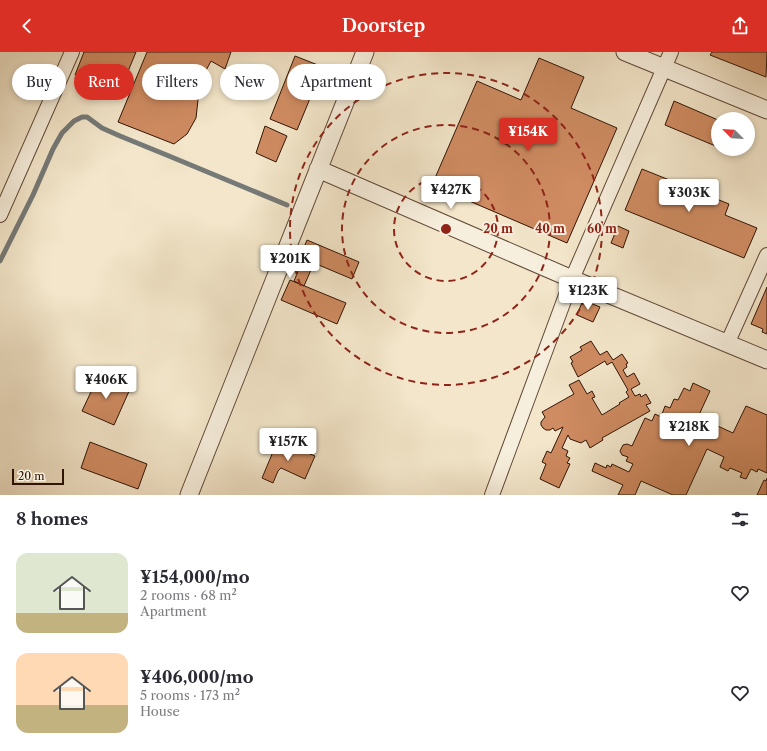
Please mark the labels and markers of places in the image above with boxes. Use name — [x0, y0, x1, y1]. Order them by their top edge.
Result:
pin: ¥154K — [500, 118, 556, 152]
pin: ¥427K — [423, 176, 479, 210]
pin: ¥303K — [661, 179, 717, 213]
centre of rings — [439, 222, 453, 236]
pin: ¥201K — [262, 245, 318, 279]
pin: ¥123K — [560, 277, 616, 311]
pin: ¥406K — [78, 366, 134, 400]
pin: ¥218K — [661, 413, 717, 447]
pin: ¥157K — [260, 428, 316, 462]

